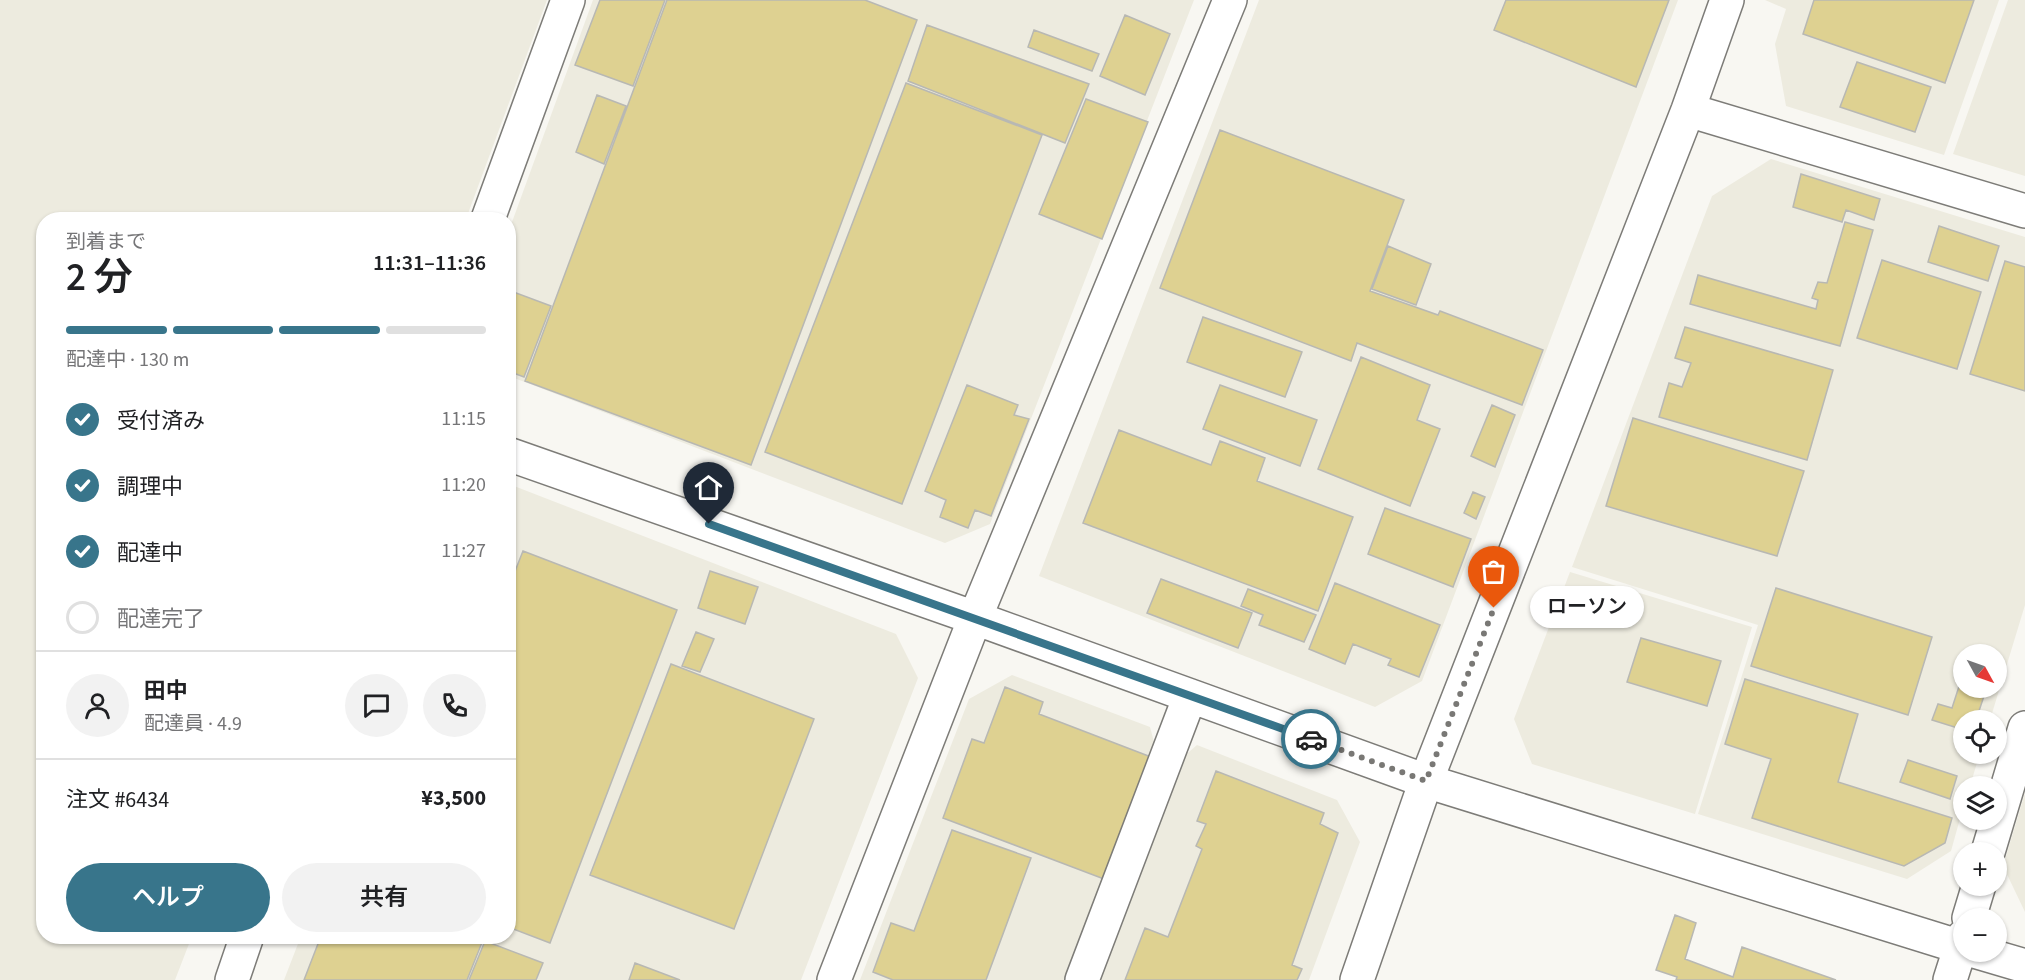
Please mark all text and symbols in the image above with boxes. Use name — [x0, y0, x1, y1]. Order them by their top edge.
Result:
text: 到着まで — [66, 228, 146, 256]
text: 11:31–11:36 — [373, 247, 486, 279]
text: 2 分 — [66, 250, 133, 306]
text: 配達中 · 130 m — [66, 346, 189, 374]
icon: check — [66, 403, 99, 436]
text: 受付済み — [117, 405, 205, 437]
text: 11:15 — [441, 405, 486, 433]
pin — [683, 462, 734, 524]
icon: check — [66, 469, 99, 502]
text: 調理中 — [117, 471, 183, 503]
text: 11:20 — [441, 471, 486, 499]
icon: home — [692, 471, 725, 504]
icon: check — [66, 535, 99, 568]
text: 配達中 — [117, 537, 183, 569]
text: 11:27 — [441, 537, 486, 565]
pin — [1468, 546, 1519, 608]
icon: bag — [1477, 555, 1510, 588]
callout: ローソン — [1530, 587, 1644, 629]
text: ローソン — [1547, 593, 1627, 621]
text: 配達完了 — [117, 603, 205, 635]
north arrow — [1953, 644, 2007, 698]
map controls — [1953, 644, 2007, 962]
button: person — [66, 674, 129, 737]
button: chat — [345, 674, 408, 737]
button: phone — [423, 674, 486, 737]
text: 田中 — [144, 675, 188, 707]
courier — [1281, 709, 1341, 769]
text: 配達員 · 4.9 — [144, 710, 242, 738]
button: locate — [1953, 710, 2007, 764]
icon: car — [1295, 723, 1328, 756]
button: layers — [1953, 776, 2007, 830]
text: ¥3,500 — [421, 782, 486, 814]
text: 注文 #6434 — [66, 784, 169, 816]
button: + — [1953, 842, 2007, 896]
button: ヘルプ — [66, 863, 270, 932]
button: 共有 — [282, 863, 486, 932]
button: − — [1953, 908, 2007, 962]

